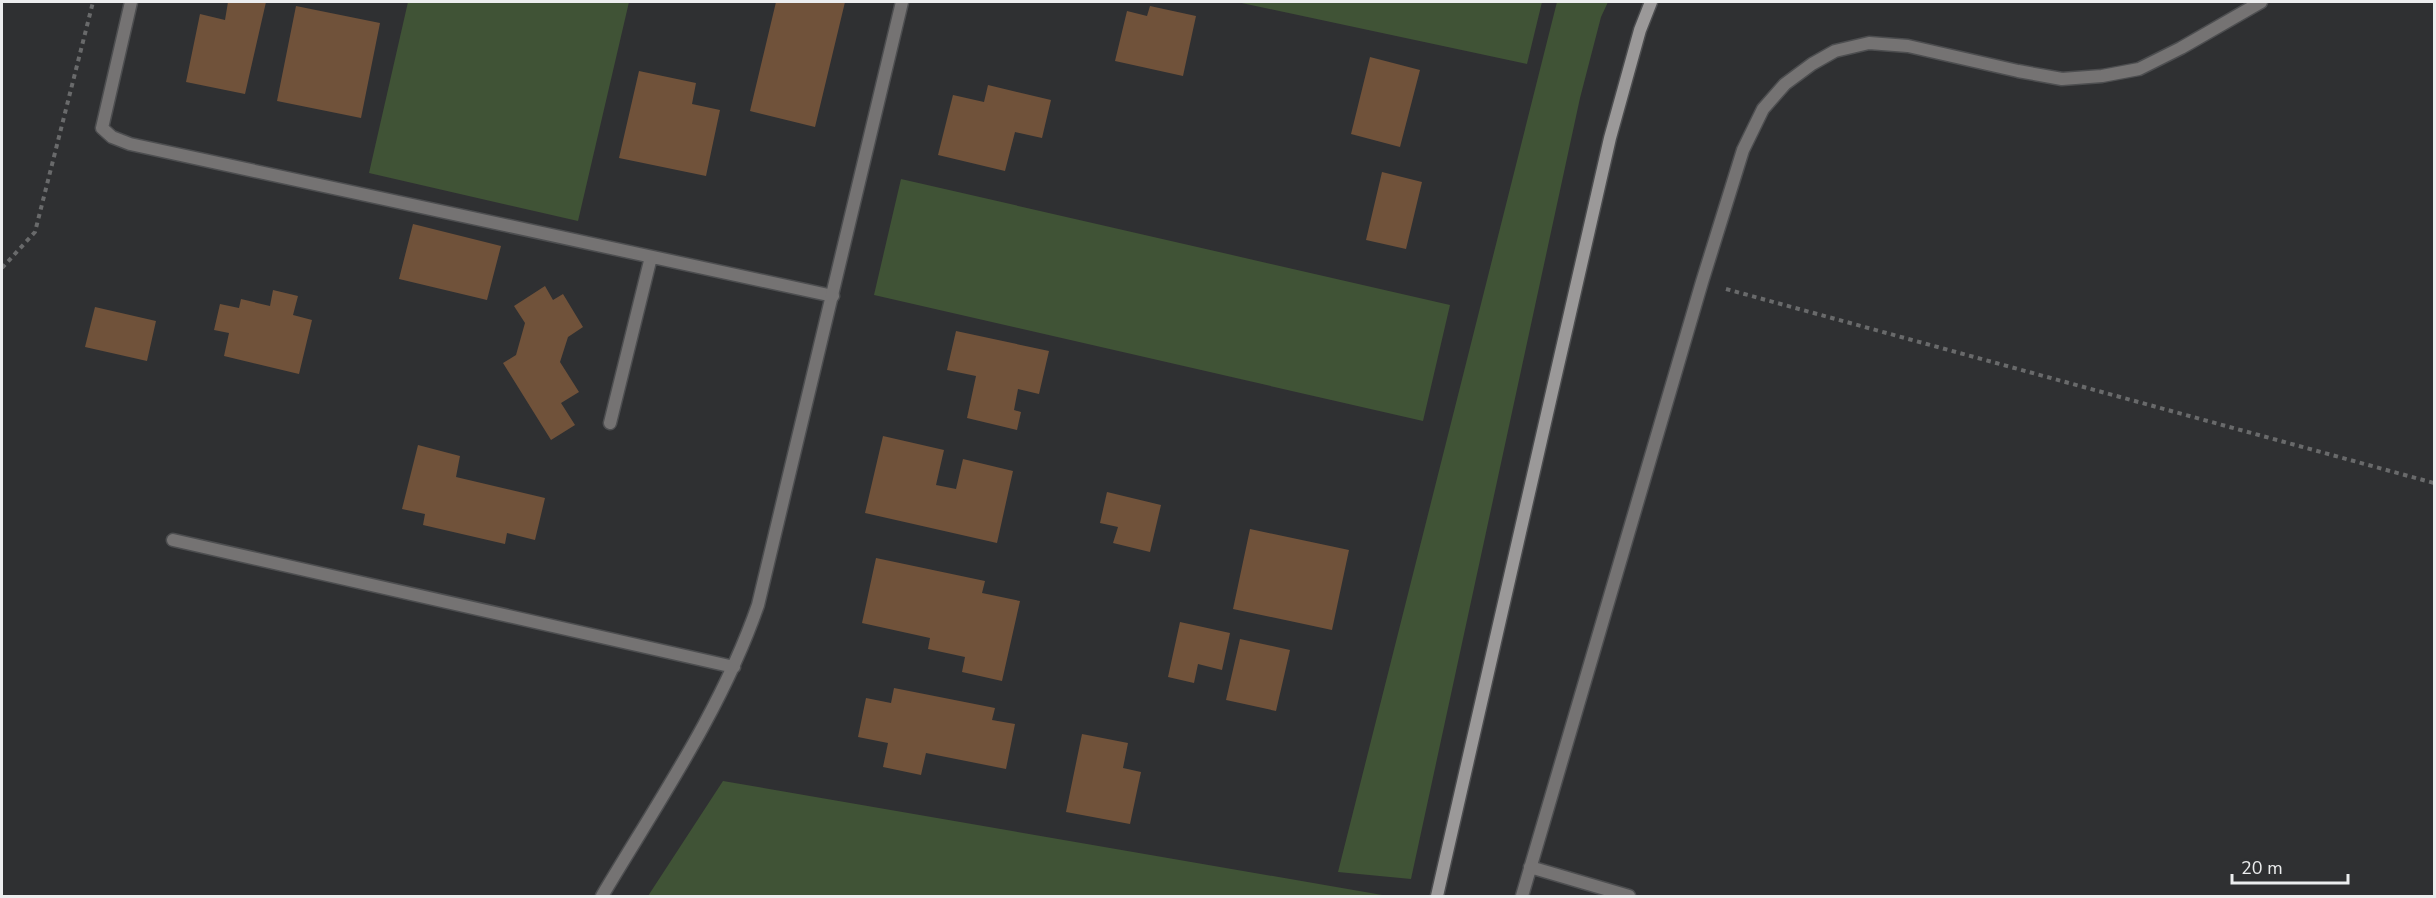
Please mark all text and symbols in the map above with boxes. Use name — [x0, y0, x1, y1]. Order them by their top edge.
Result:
scale bar — [2232, 847, 2348, 885]
text: 20 m — [2241, 856, 2283, 880]

